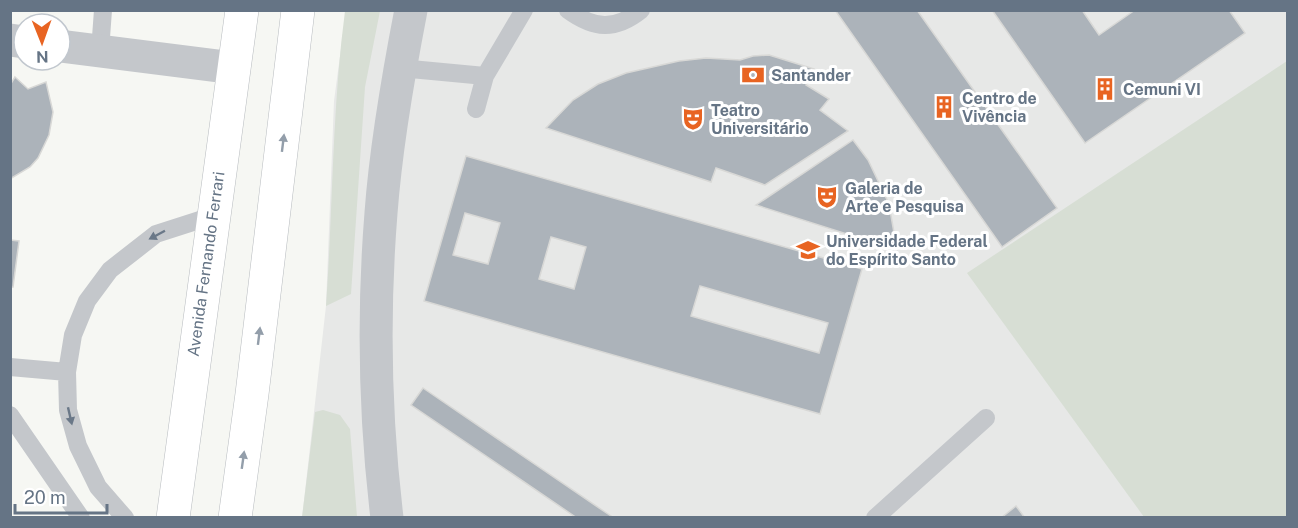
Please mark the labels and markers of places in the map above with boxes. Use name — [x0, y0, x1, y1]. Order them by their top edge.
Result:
bank icon: Santander — [740, 62, 766, 88]
place label: Santander — [771, 66, 851, 85]
building icon: Cemuni VI — [1092, 76, 1118, 102]
place label: Cemuni VI — [1123, 80, 1201, 99]
place label: Centro de Vivência — [962, 89, 1037, 126]
building icon: Centro de Vivência — [931, 94, 957, 120]
place label: Teatro Universitário — [711, 101, 809, 138]
theatre icon: Teatro Universitário — [680, 106, 706, 132]
place label: Galeria de Arte e Pesquisa — [845, 179, 964, 216]
theatre icon: Galeria de Arte e Pesquisa — [814, 184, 840, 210]
place label: Universidade Federal do Espírito Santo — [826, 232, 988, 269]
school or university icon: Universidade Federal do Espírito Santo — [795, 237, 821, 263]

